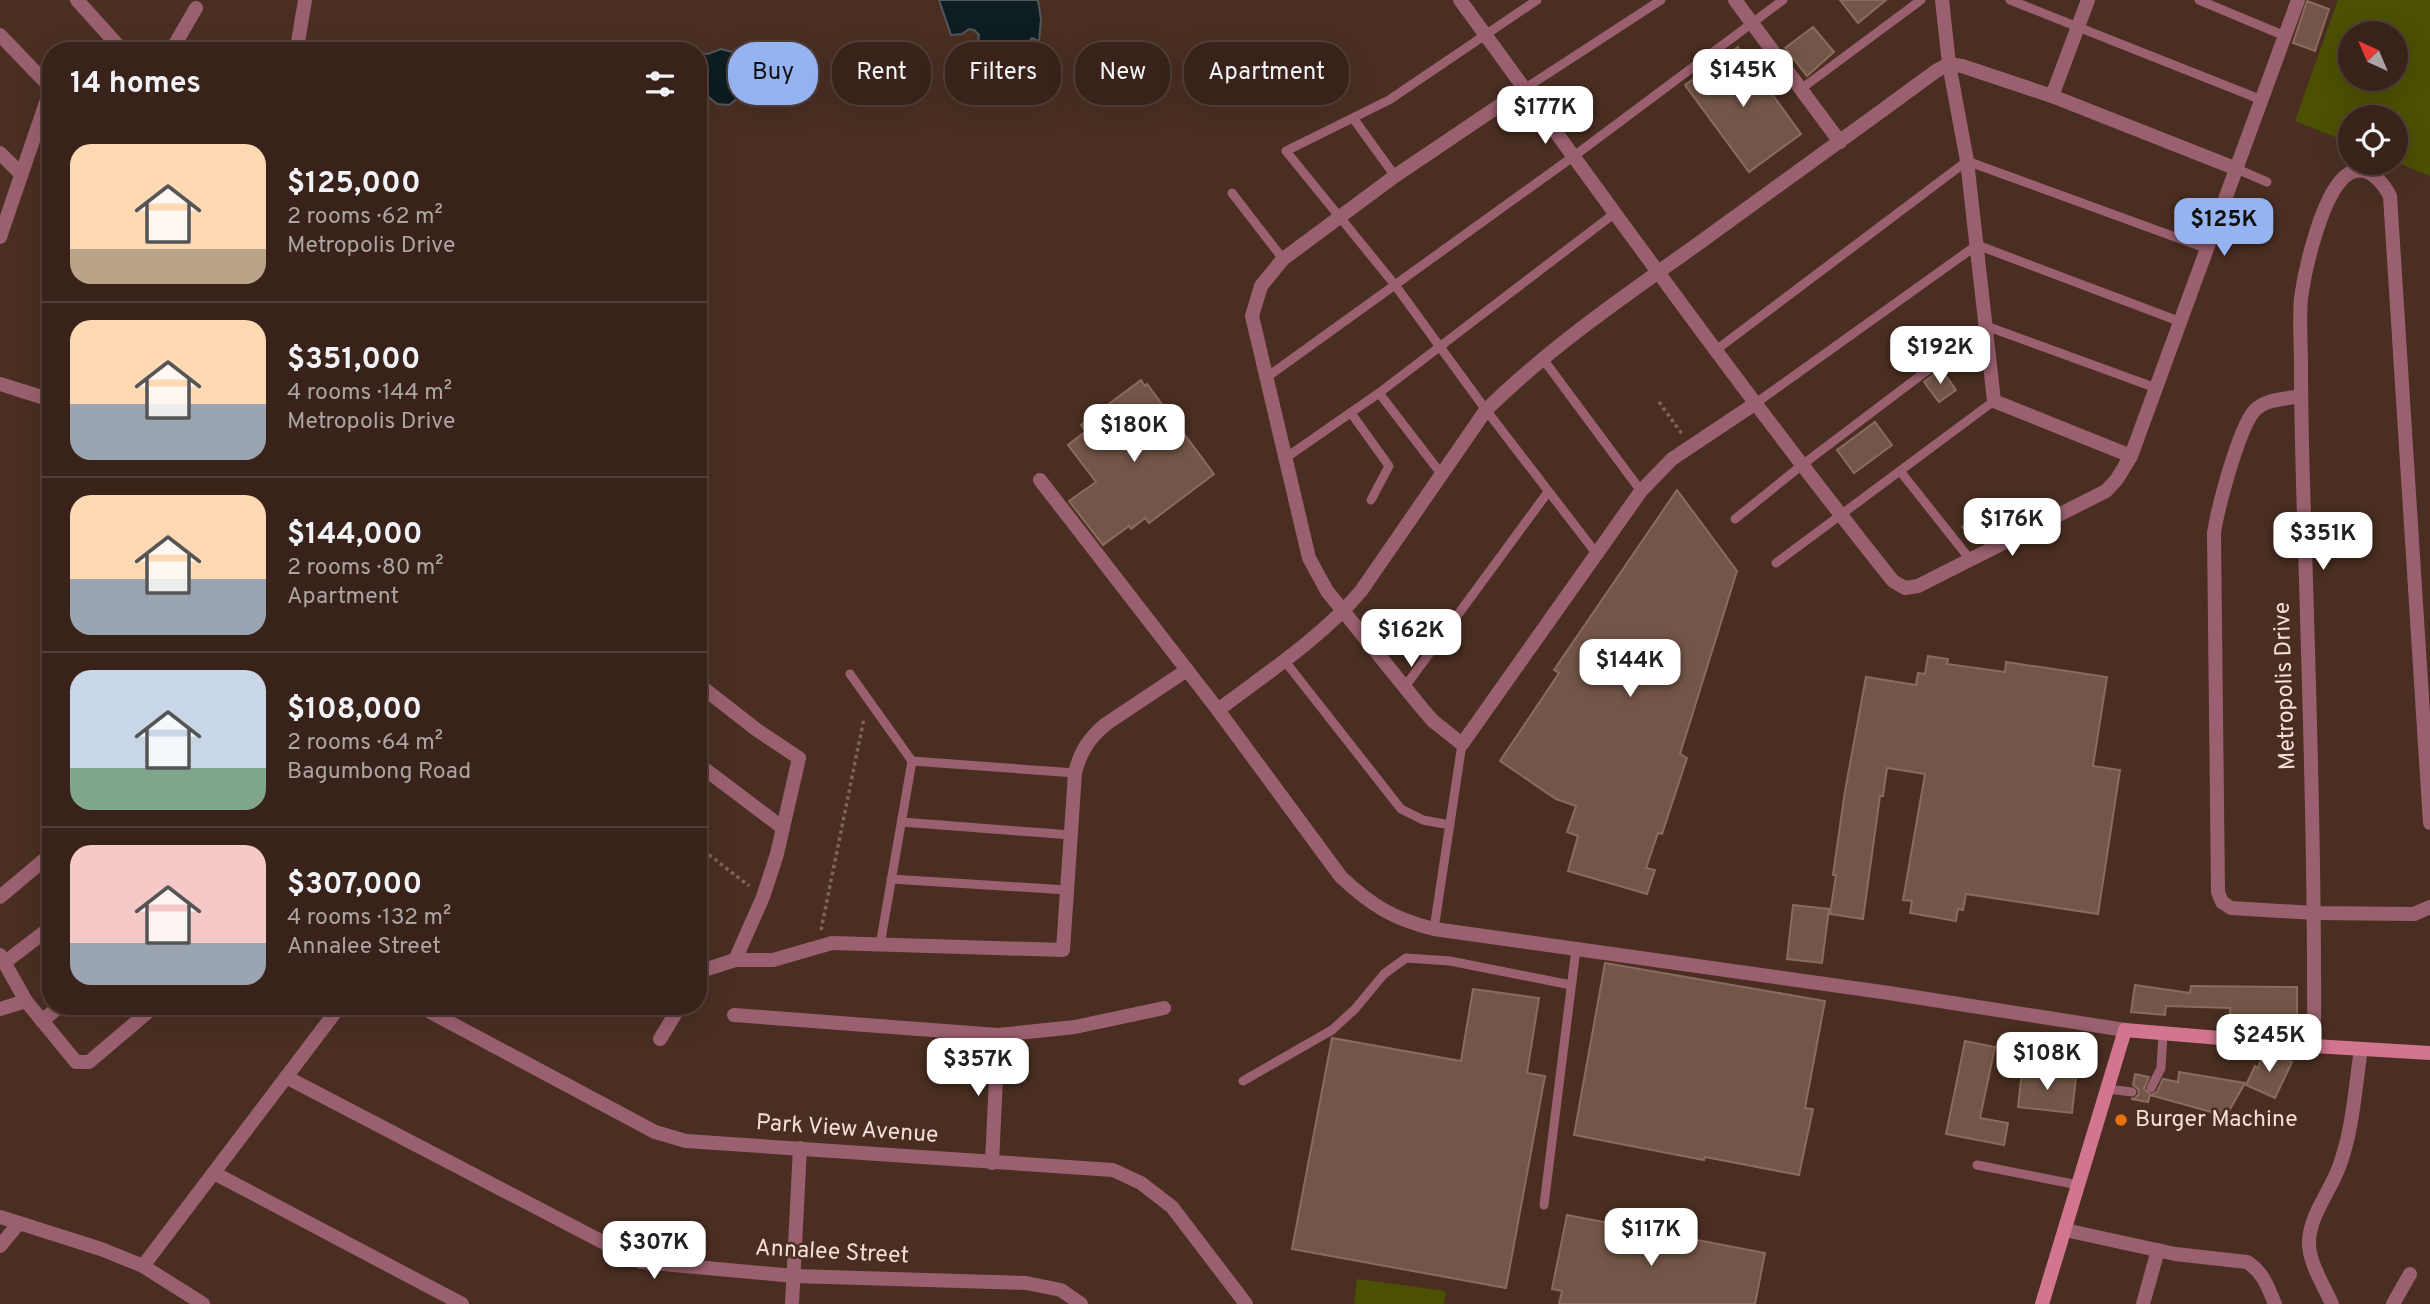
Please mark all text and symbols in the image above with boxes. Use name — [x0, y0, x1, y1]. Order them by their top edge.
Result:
north arrow — [2338, 21, 2408, 91]
map controls — [2338, 21, 2408, 175]
chip: Buy — [728, 42, 818, 105]
chip: Rent — [832, 42, 931, 105]
chip: Filters — [945, 42, 1061, 105]
chip: New — [1075, 42, 1170, 105]
chip: Apartment — [1184, 42, 1349, 105]
pin: $145K — [1694, 50, 1792, 109]
text: $145K — [1709, 57, 1777, 86]
icon: filters — [641, 65, 679, 103]
text: 14 homes — [70, 66, 201, 103]
pin: $177K — [1496, 86, 1594, 146]
text: $177K — [1513, 94, 1577, 123]
button: locate — [2338, 105, 2408, 175]
text: $125,000 — [287, 166, 421, 203]
icon: home — [126, 172, 210, 256]
pin: $125K — [2175, 198, 2273, 258]
text: 2 rooms · 62 m² — [287, 203, 443, 232]
text: $125K — [2190, 206, 2258, 235]
text: Metropolis Drive — [287, 232, 455, 261]
pin: $192K — [1891, 326, 1989, 386]
text: $192K — [1906, 334, 1974, 363]
text: $351,000 — [287, 342, 421, 379]
icon: home — [126, 348, 210, 432]
text: 4 rooms · 144 m² — [287, 379, 452, 408]
pin: $180K — [1085, 405, 1183, 464]
text: Metropolis Drive — [287, 408, 455, 437]
text: $180K — [1100, 412, 1168, 441]
pin: $176K — [1963, 498, 2061, 558]
text: $176K — [1980, 506, 2044, 535]
pin: $351K — [2274, 512, 2372, 572]
text: $144,000 — [287, 517, 423, 554]
text: $351K — [2289, 520, 2357, 549]
icon: home — [126, 523, 210, 607]
text: 2 rooms · 80 m² — [287, 554, 444, 583]
text: Apartment — [287, 583, 399, 612]
street label: Metropolis Drive — [2269, 601, 2303, 771]
pin: $162K — [1362, 610, 1460, 669]
text: $162K — [1377, 617, 1445, 646]
pin: $144K — [1581, 640, 1679, 699]
text: $144K — [1596, 647, 1664, 676]
text: $108,000 — [287, 692, 422, 729]
icon: home — [126, 698, 210, 782]
text: 2 rooms · 64 m² — [287, 729, 443, 758]
text: Bagumbong Road — [287, 758, 471, 787]
text: $307,000 — [287, 867, 422, 904]
icon: home — [126, 873, 210, 957]
text: 4 rooms · 132 m² — [287, 904, 451, 933]
text: Annalee Street — [287, 933, 441, 962]
pin: $245K — [2220, 1014, 2318, 1074]
text: $245K — [2232, 1022, 2306, 1051]
pin: $108K — [1998, 1032, 2096, 1092]
pin: $357K — [929, 1038, 1027, 1098]
text: $108K — [2013, 1040, 2081, 1069]
text: $357K — [943, 1046, 1013, 1075]
place label: Burger Machine — [2135, 1106, 2298, 1135]
street label: Park View Avenue — [755, 1109, 939, 1151]
marker: Burger Machine — [2113, 1112, 2129, 1128]
pin: $117K — [1602, 1208, 1700, 1268]
text: $117K — [1621, 1216, 1681, 1245]
pin: $307K — [605, 1222, 703, 1281]
text: $307K — [619, 1229, 689, 1258]
street label: Annalee Street — [754, 1234, 910, 1272]

